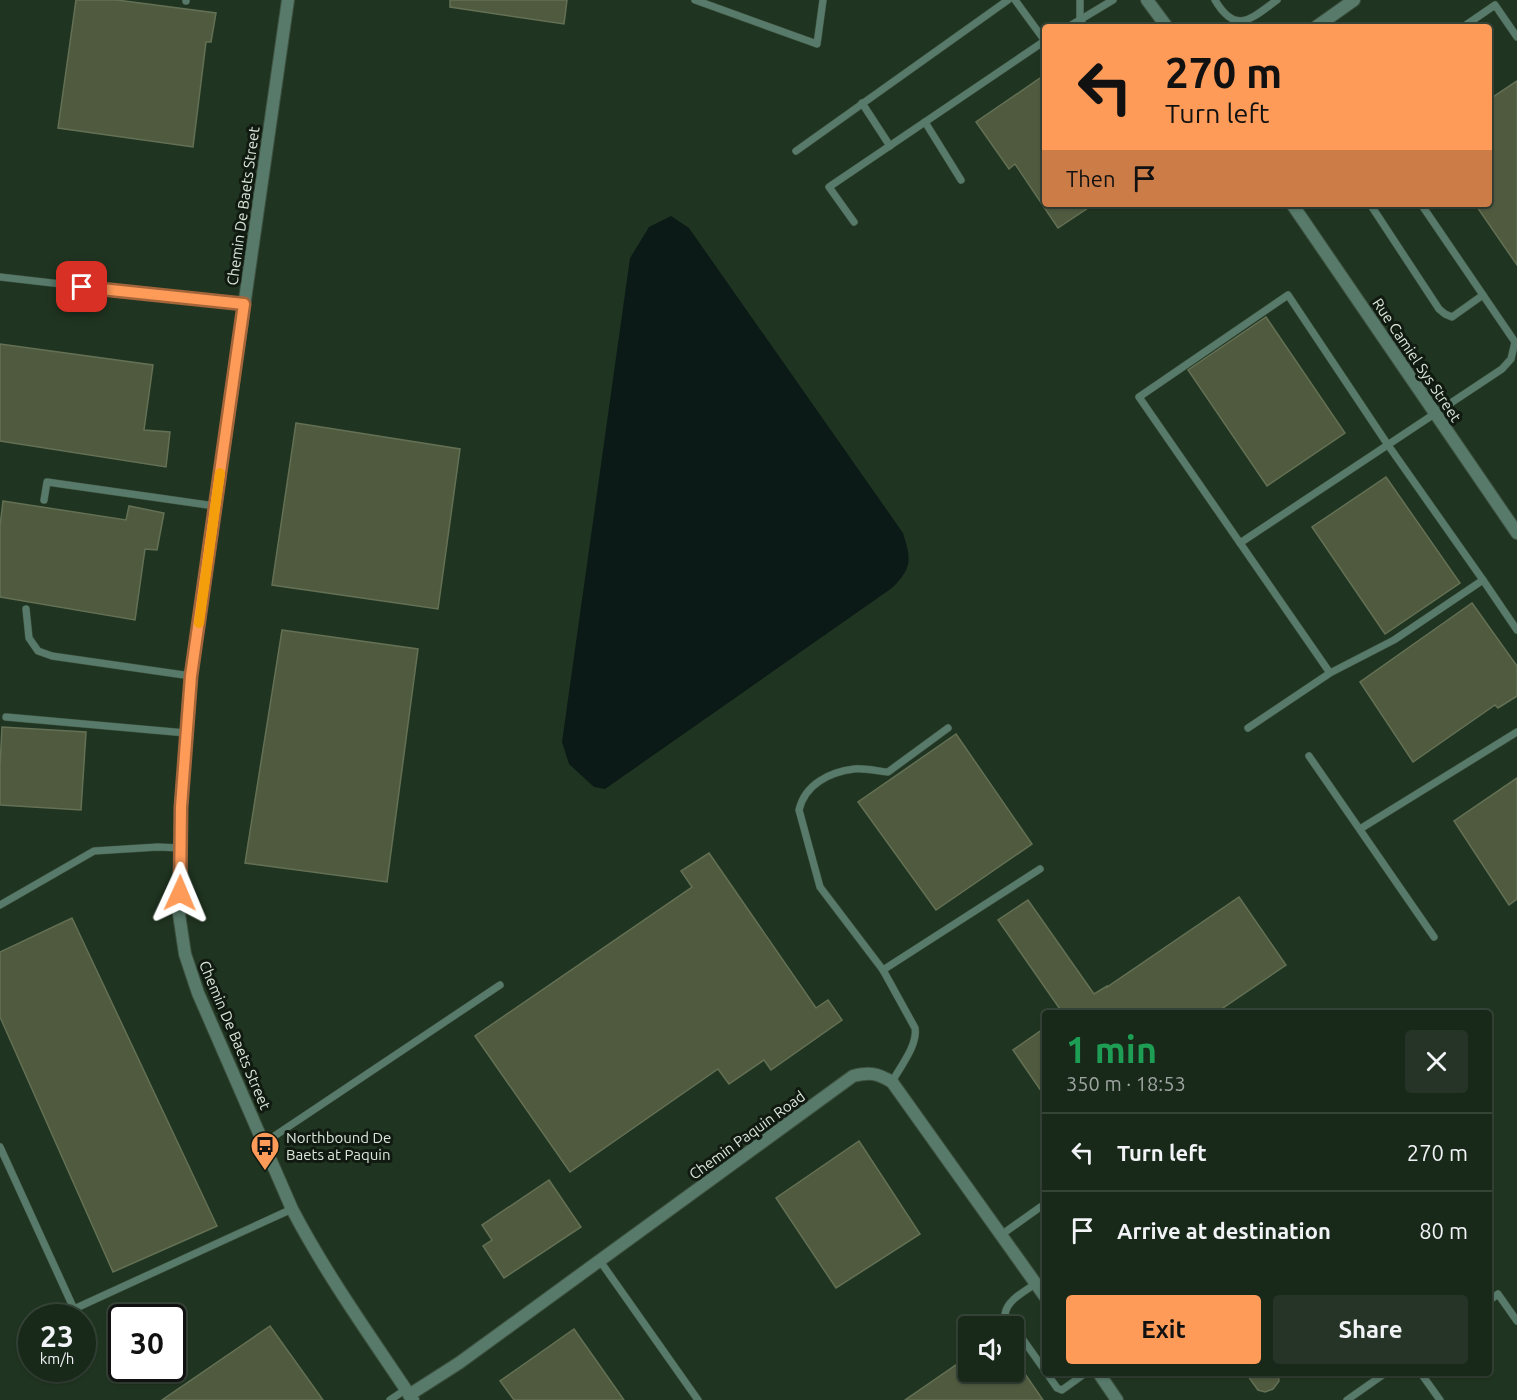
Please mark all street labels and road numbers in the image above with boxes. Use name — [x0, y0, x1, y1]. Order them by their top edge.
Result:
street label: Chemin De Baets Street — [223, 125, 263, 286]
street label: Rue Camiel Sys Street — [1369, 295, 1465, 425]
street label: Chemin De Baets Street — [196, 958, 274, 1112]
street label: Chemin Paquin Road — [686, 1087, 808, 1183]

